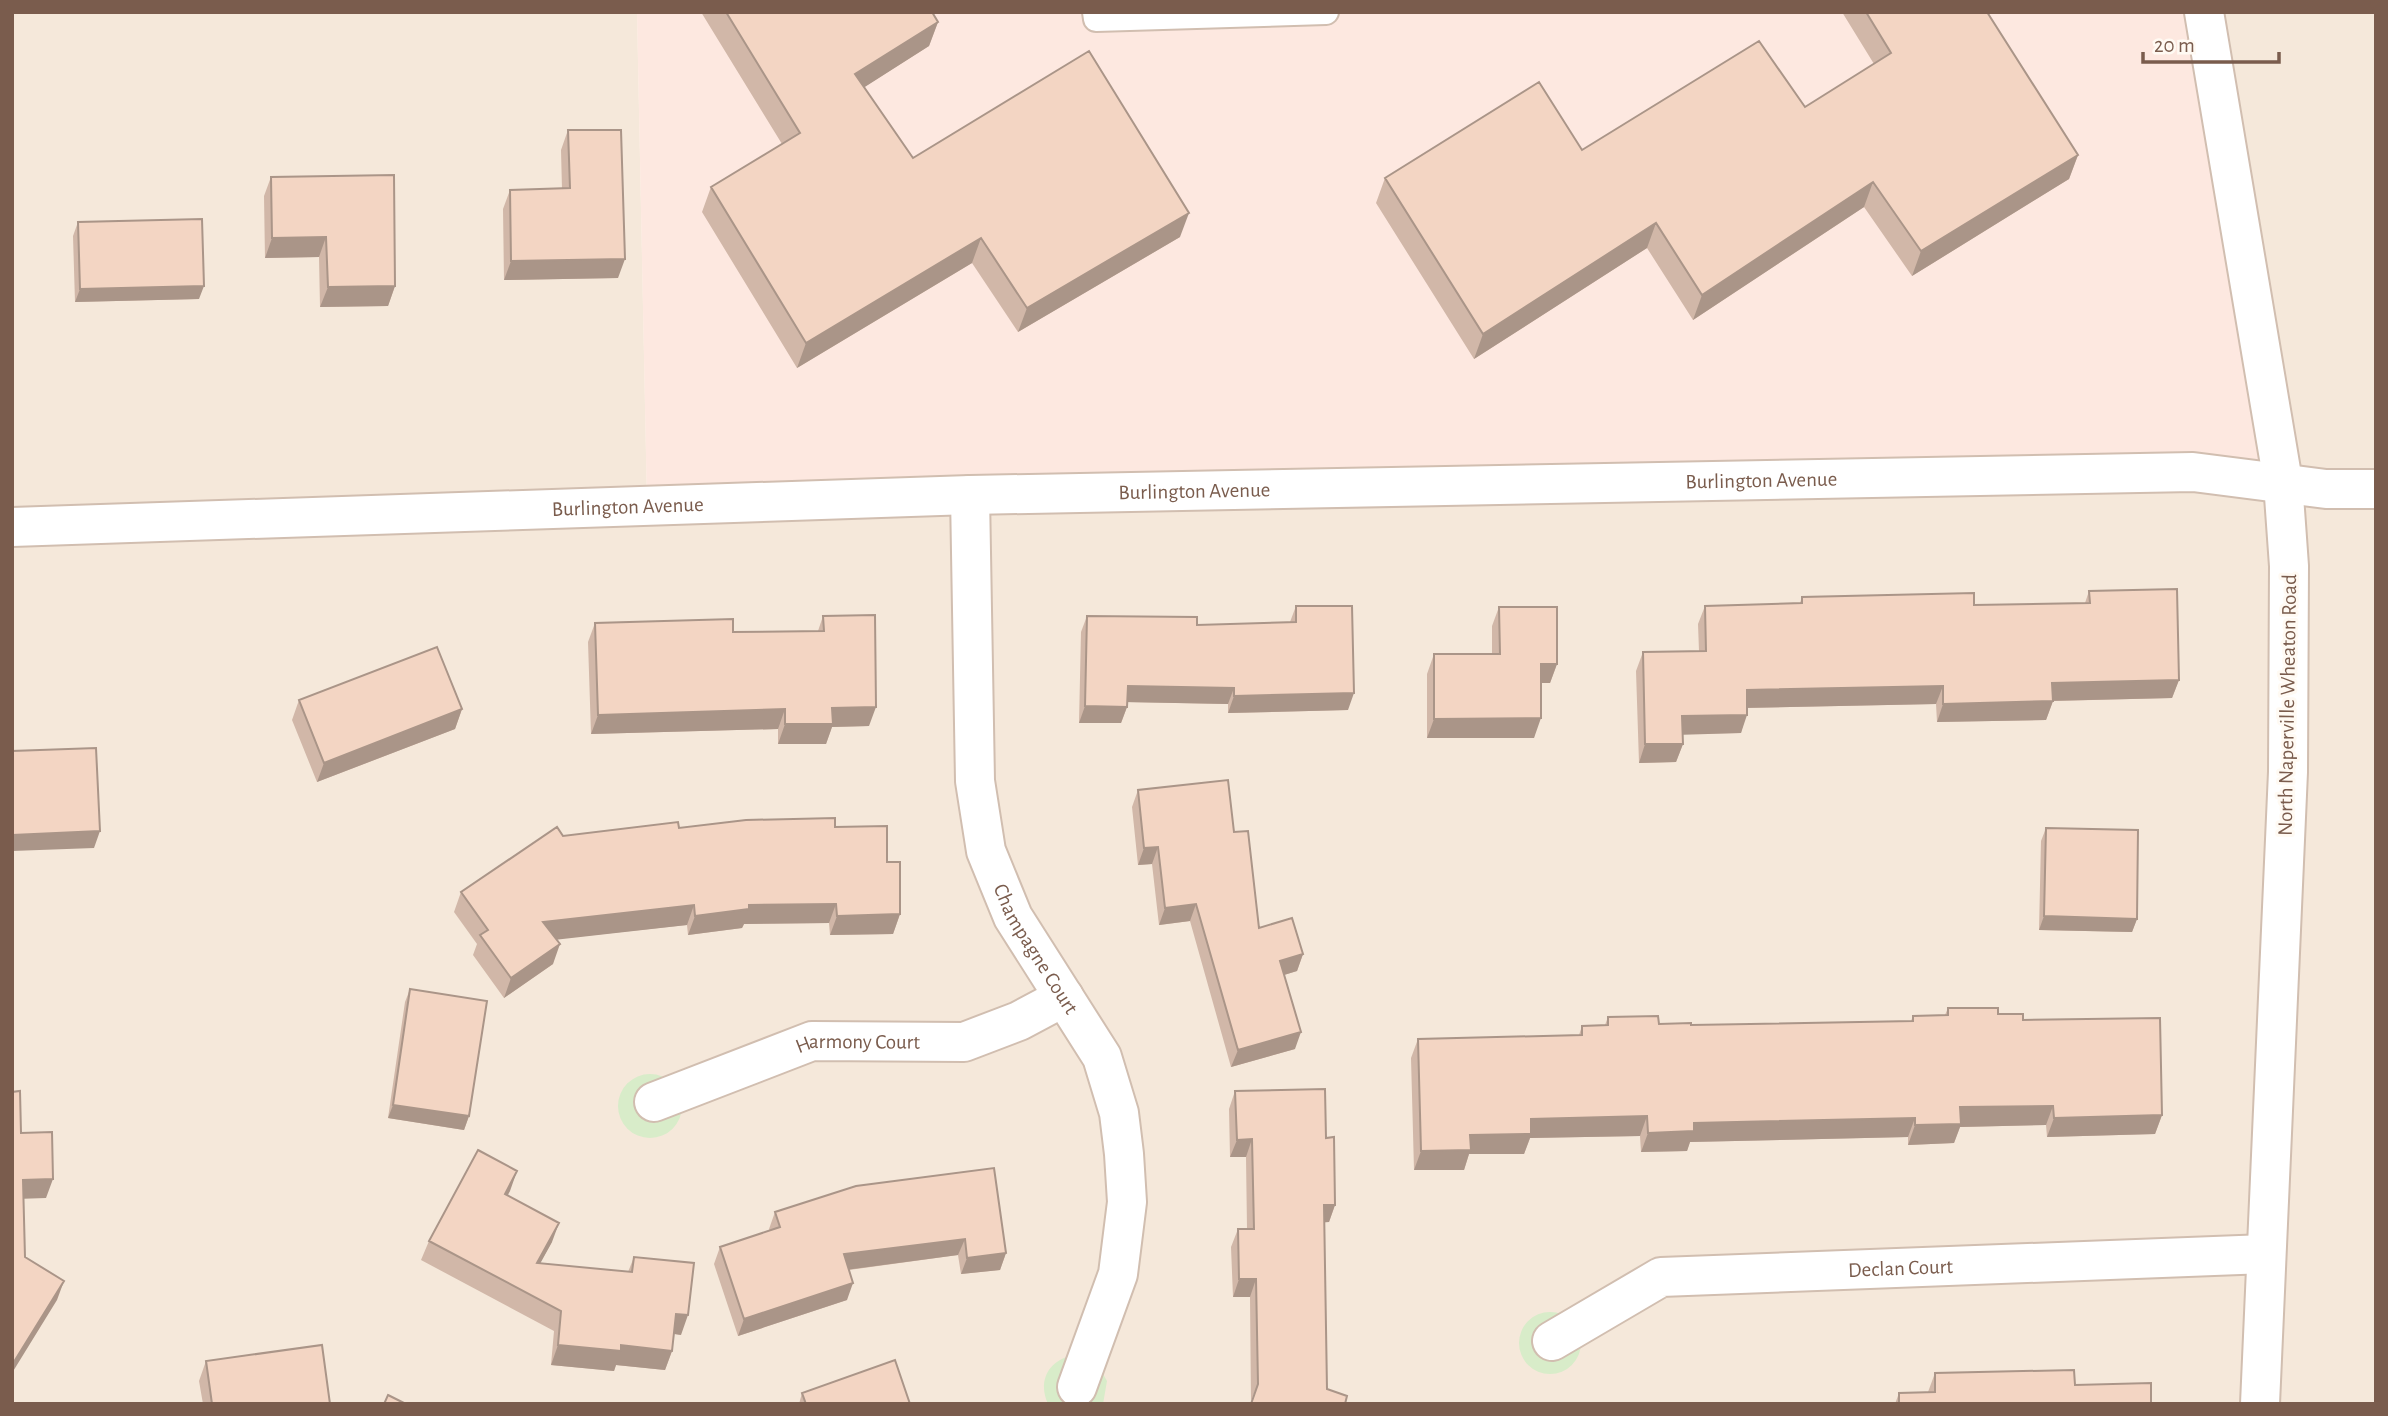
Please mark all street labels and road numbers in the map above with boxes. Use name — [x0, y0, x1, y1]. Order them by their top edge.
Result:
street label: Burlington Avenue — [1685, 469, 1838, 493]
street label: Burlington Avenue — [1118, 479, 1271, 503]
street label: Burlington Avenue — [551, 494, 704, 520]
street label: North Naperville Wheaton Road — [2275, 574, 2300, 836]
street label: Champagne Court — [990, 881, 1082, 1018]
street label: Harmony Court — [793, 1031, 920, 1057]
street label: Declan Court — [1847, 1256, 1954, 1281]

